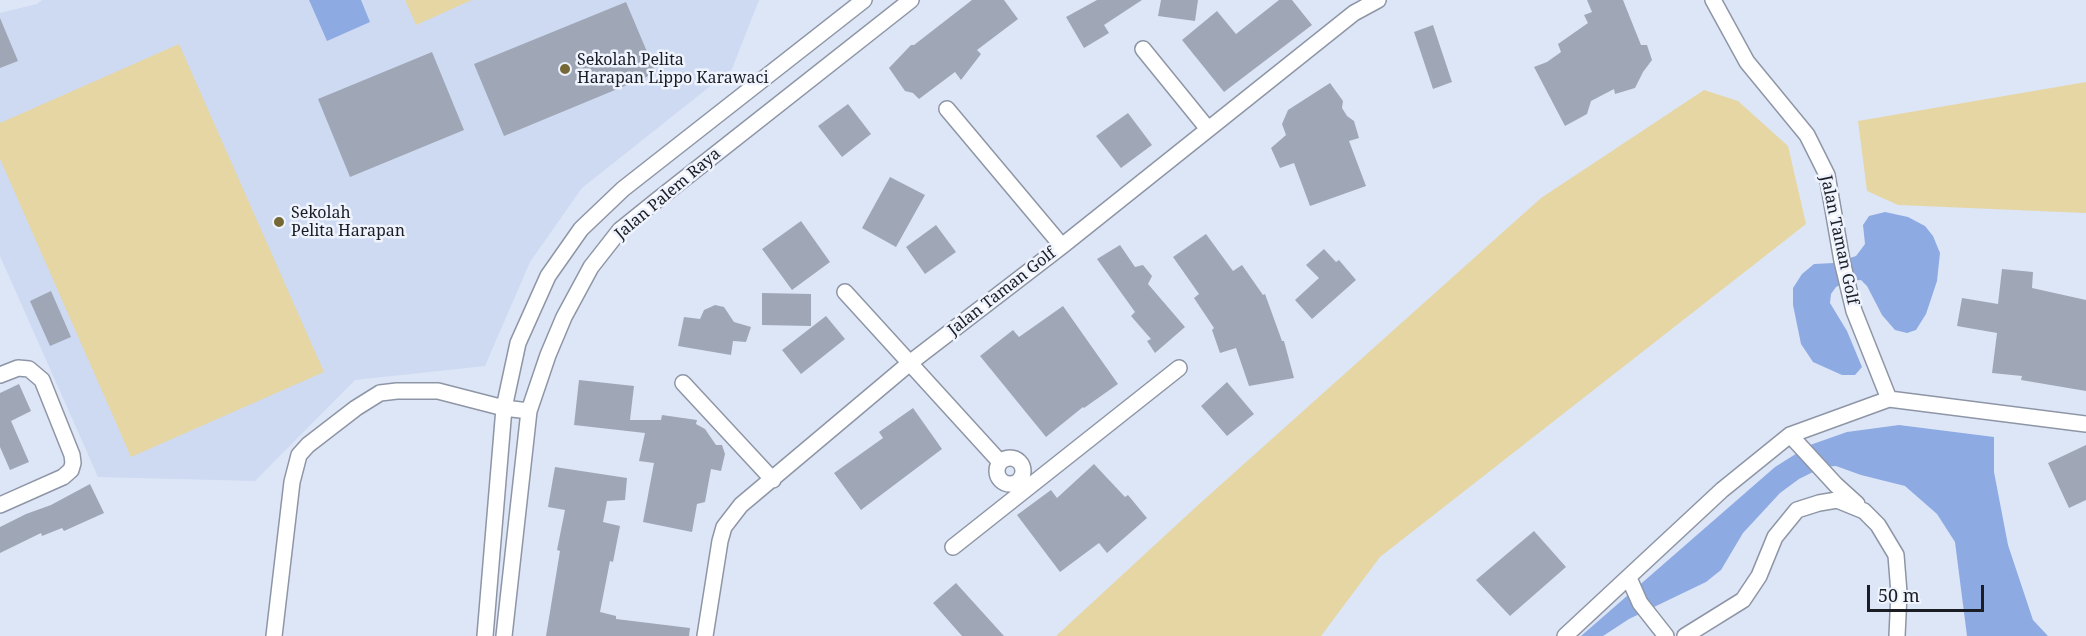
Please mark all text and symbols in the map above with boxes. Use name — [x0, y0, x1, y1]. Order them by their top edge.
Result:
place label: Sekolah Pelita Harapan Lippo Karawaci — [577, 50, 769, 88]
marker: Sekolah Pelita Harapan Lippo Karawaci — [558, 62, 572, 76]
street label: Jalan Palem Raya — [611, 144, 725, 244]
street label: Jalan Taman Golf — [1816, 174, 1862, 306]
place label: Sekolah Pelita Harapan — [291, 203, 405, 241]
marker: Sekolah Pelita Harapan — [272, 215, 286, 229]
street label: Jalan Taman Golf — [944, 244, 1060, 340]
scale bar — [1870, 573, 1987, 611]
text: 50 m — [1878, 583, 1920, 607]

